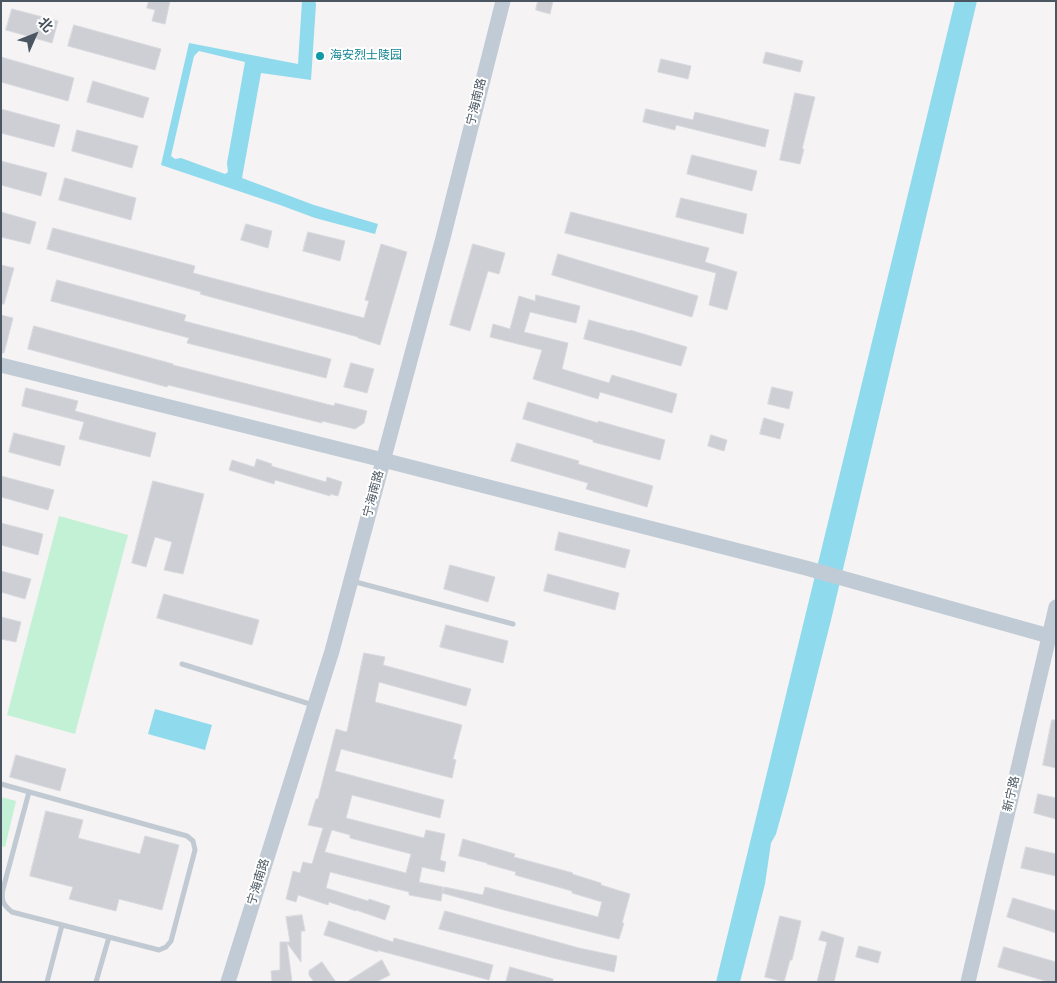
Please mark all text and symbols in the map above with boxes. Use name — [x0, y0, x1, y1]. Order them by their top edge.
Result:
north arrow — [10, 10, 60, 60]
text: 北 — [34, 12, 59, 37]
place label: 海安烈士陵园 — [330, 49, 402, 63]
marker: 海安烈士陵园 — [314, 50, 326, 62]
street label: 宁海南路 — [464, 77, 490, 127]
street label: 宁海南路 — [361, 469, 387, 519]
street label: 新宁路 — [1001, 775, 1023, 813]
street label: 宁海南路 — [245, 857, 273, 907]

